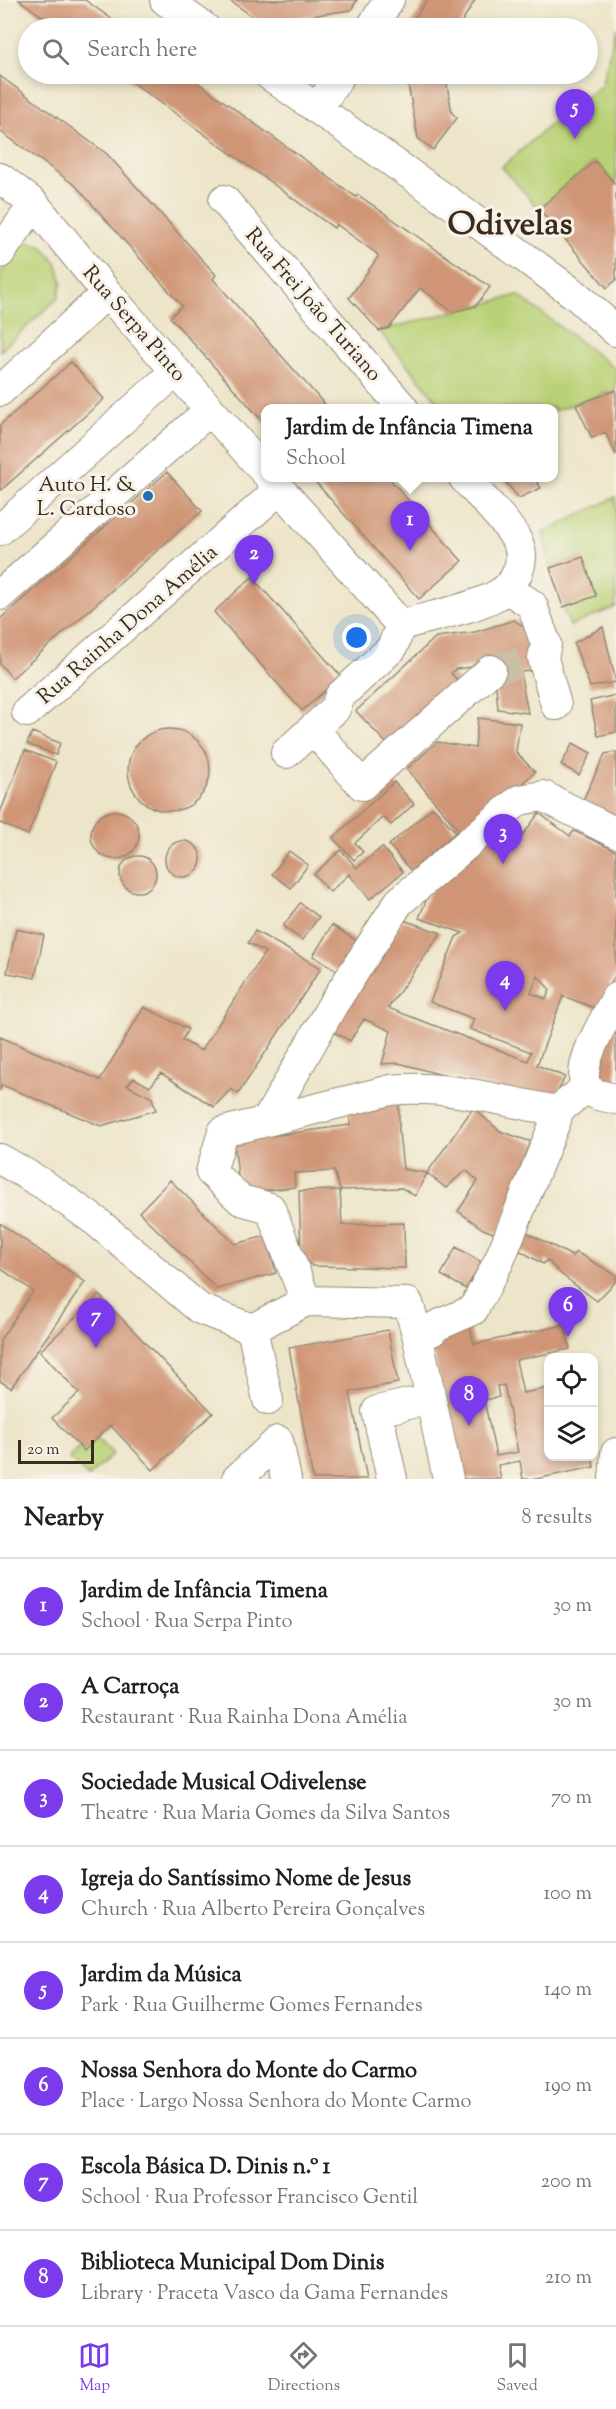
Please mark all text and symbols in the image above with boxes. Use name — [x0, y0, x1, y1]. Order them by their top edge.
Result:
search box — [18, 18, 598, 84]
icon: search — [39, 35, 72, 68]
text: Search here — [87, 35, 197, 67]
pin: 5 — [556, 90, 594, 139]
district label: Odivelas — [448, 202, 572, 250]
street label: Rua Frei João Turiano — [237, 222, 388, 389]
street label: Rua Serpa Pinto — [75, 260, 192, 389]
popup — [261, 404, 558, 482]
text: Jardim de Infância Timena — [286, 413, 533, 445]
text: School — [286, 445, 346, 474]
place label: Auto H. & L. Cardoso — [37, 471, 136, 525]
marker: Auto H. & L. Cardoso — [141, 489, 155, 503]
pin: 1 — [390, 502, 430, 551]
pin: 2 — [234, 536, 274, 585]
street label: Rua Rainha Dona Amélia — [32, 538, 225, 712]
your location — [342, 623, 371, 652]
pin: 3 — [484, 814, 522, 864]
pin: 4 — [486, 962, 524, 1011]
pin: 6 — [548, 1288, 588, 1337]
pin: 7 — [76, 1298, 116, 1348]
map controls — [544, 1353, 598, 1461]
button: locate — [544, 1353, 598, 1407]
pin: 8 — [450, 1376, 488, 1426]
button: layers — [544, 1407, 598, 1461]
scale bar — [18, 1437, 94, 1464]
text: 20 m — [27, 1439, 60, 1462]
text: Nearby — [24, 1500, 104, 1537]
text: 8 results — [521, 1504, 592, 1533]
text: Jardim de Infância Timena — [81, 1576, 328, 1608]
text: 1 — [40, 1592, 47, 1621]
text: 30 m — [553, 1592, 592, 1621]
text: School · Rua Serpa Pinto — [81, 1608, 293, 1637]
text: A Carroça — [81, 1672, 179, 1704]
text: 2 — [39, 1688, 48, 1717]
text: 30 m — [553, 1688, 592, 1717]
text: Restaurant · Rua Rainha Dona Amélia — [81, 1704, 407, 1733]
text: Sociedade Musical Odivelense — [81, 1768, 367, 1800]
text: 3 — [39, 1784, 48, 1813]
text: 70 m — [551, 1784, 592, 1813]
text: Theatre · Rua Maria Gomes da Silva Santos — [81, 1800, 450, 1829]
text: Igreja do Santíssimo Nome de Jesus — [81, 1864, 411, 1896]
text: 4 — [38, 1880, 49, 1909]
text: 100 m — [543, 1880, 592, 1909]
text: Church · Rua Alberto Pereira Gonçalves — [81, 1896, 425, 1925]
text: Jardim da Música — [81, 1960, 242, 1992]
text: 5 — [40, 1976, 47, 2005]
text: 140 m — [544, 1976, 592, 2005]
text: Park · Rua Guilherme Gomes Fernandes — [81, 1992, 423, 2021]
text: Nossa Senhora do Monte do Carmo — [81, 2056, 417, 2088]
text: 6 — [39, 2072, 48, 2101]
text: 190 m — [544, 2072, 592, 2101]
text: Place · Largo Nossa Senhora do Monte Carmo — [81, 2088, 471, 2117]
text: Escola Básica D. Dinis n.º 1 — [81, 2152, 330, 2184]
text: 7 — [38, 2168, 49, 2197]
text: 200 m — [541, 2168, 592, 2197]
text: School · Rua Professor Francisco Gentil — [81, 2184, 418, 2213]
text: Biblioteca Municipal Dom Dinis — [81, 2248, 384, 2280]
text: 8 — [39, 2264, 49, 2293]
text: 210 m — [545, 2264, 592, 2293]
text: Library · Praceta Vasco da Gama Fernandes — [81, 2280, 448, 2309]
tab: Map — [78, 2339, 111, 2398]
tab: Directions — [268, 2339, 340, 2398]
tab: Saved — [497, 2339, 538, 2398]

